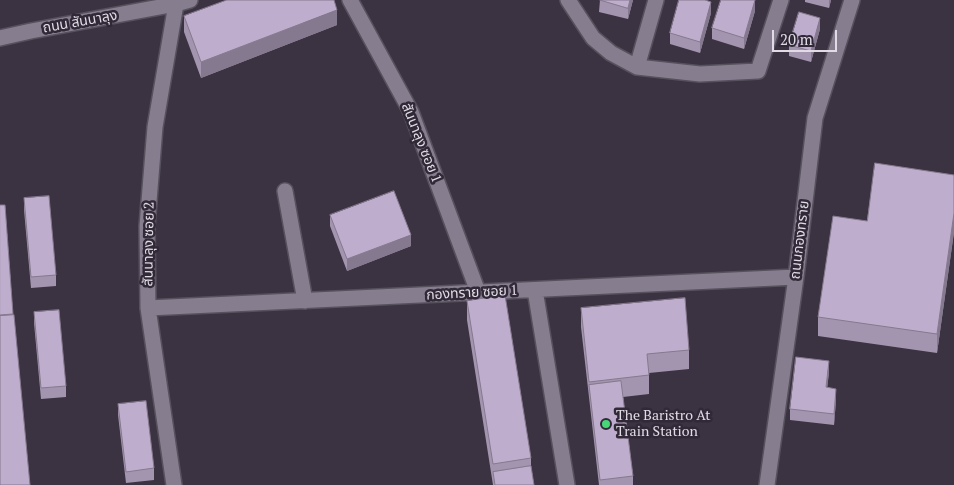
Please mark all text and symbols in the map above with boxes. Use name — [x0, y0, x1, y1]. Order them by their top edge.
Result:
street label: ถนน สันนาลุง — [41, 7, 119, 37]
scale bar — [774, 20, 839, 52]
text: 20 m — [780, 29, 813, 49]
street label: สันนาลุง ซอย 1 — [397, 101, 445, 185]
street label: ถนนกองทราย — [787, 200, 813, 280]
street label: สันนาลุง ซอย 2 — [140, 201, 158, 287]
street label: กองทราย ซอย 1 — [426, 282, 518, 304]
place label: The Baristro At Train Station — [616, 408, 710, 441]
marker: The Baristro At Train Station — [600, 418, 612, 430]

